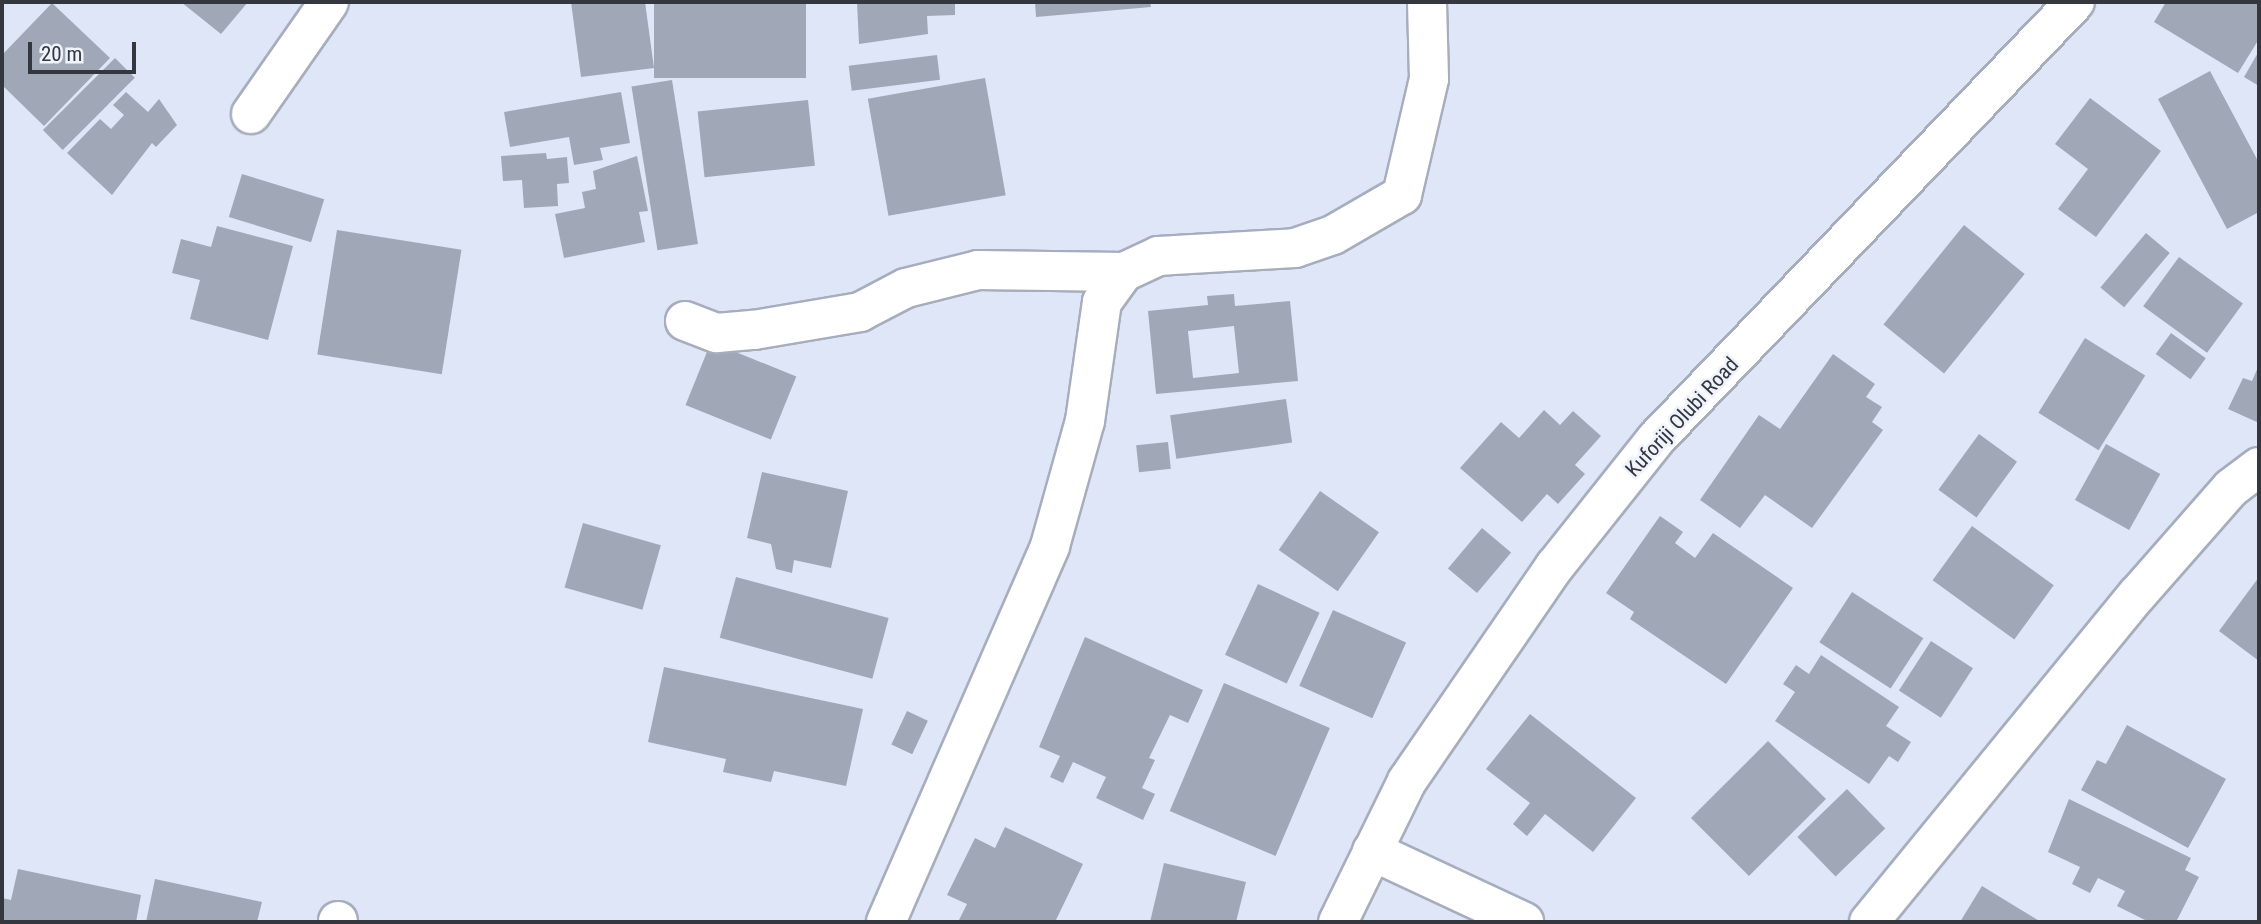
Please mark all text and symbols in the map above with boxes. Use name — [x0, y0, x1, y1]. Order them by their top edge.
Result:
scale bar — [32, 28, 140, 72]
text: 20 m — [41, 42, 82, 66]
street label: Kuforiji Olubi Road — [1620, 352, 1744, 482]

